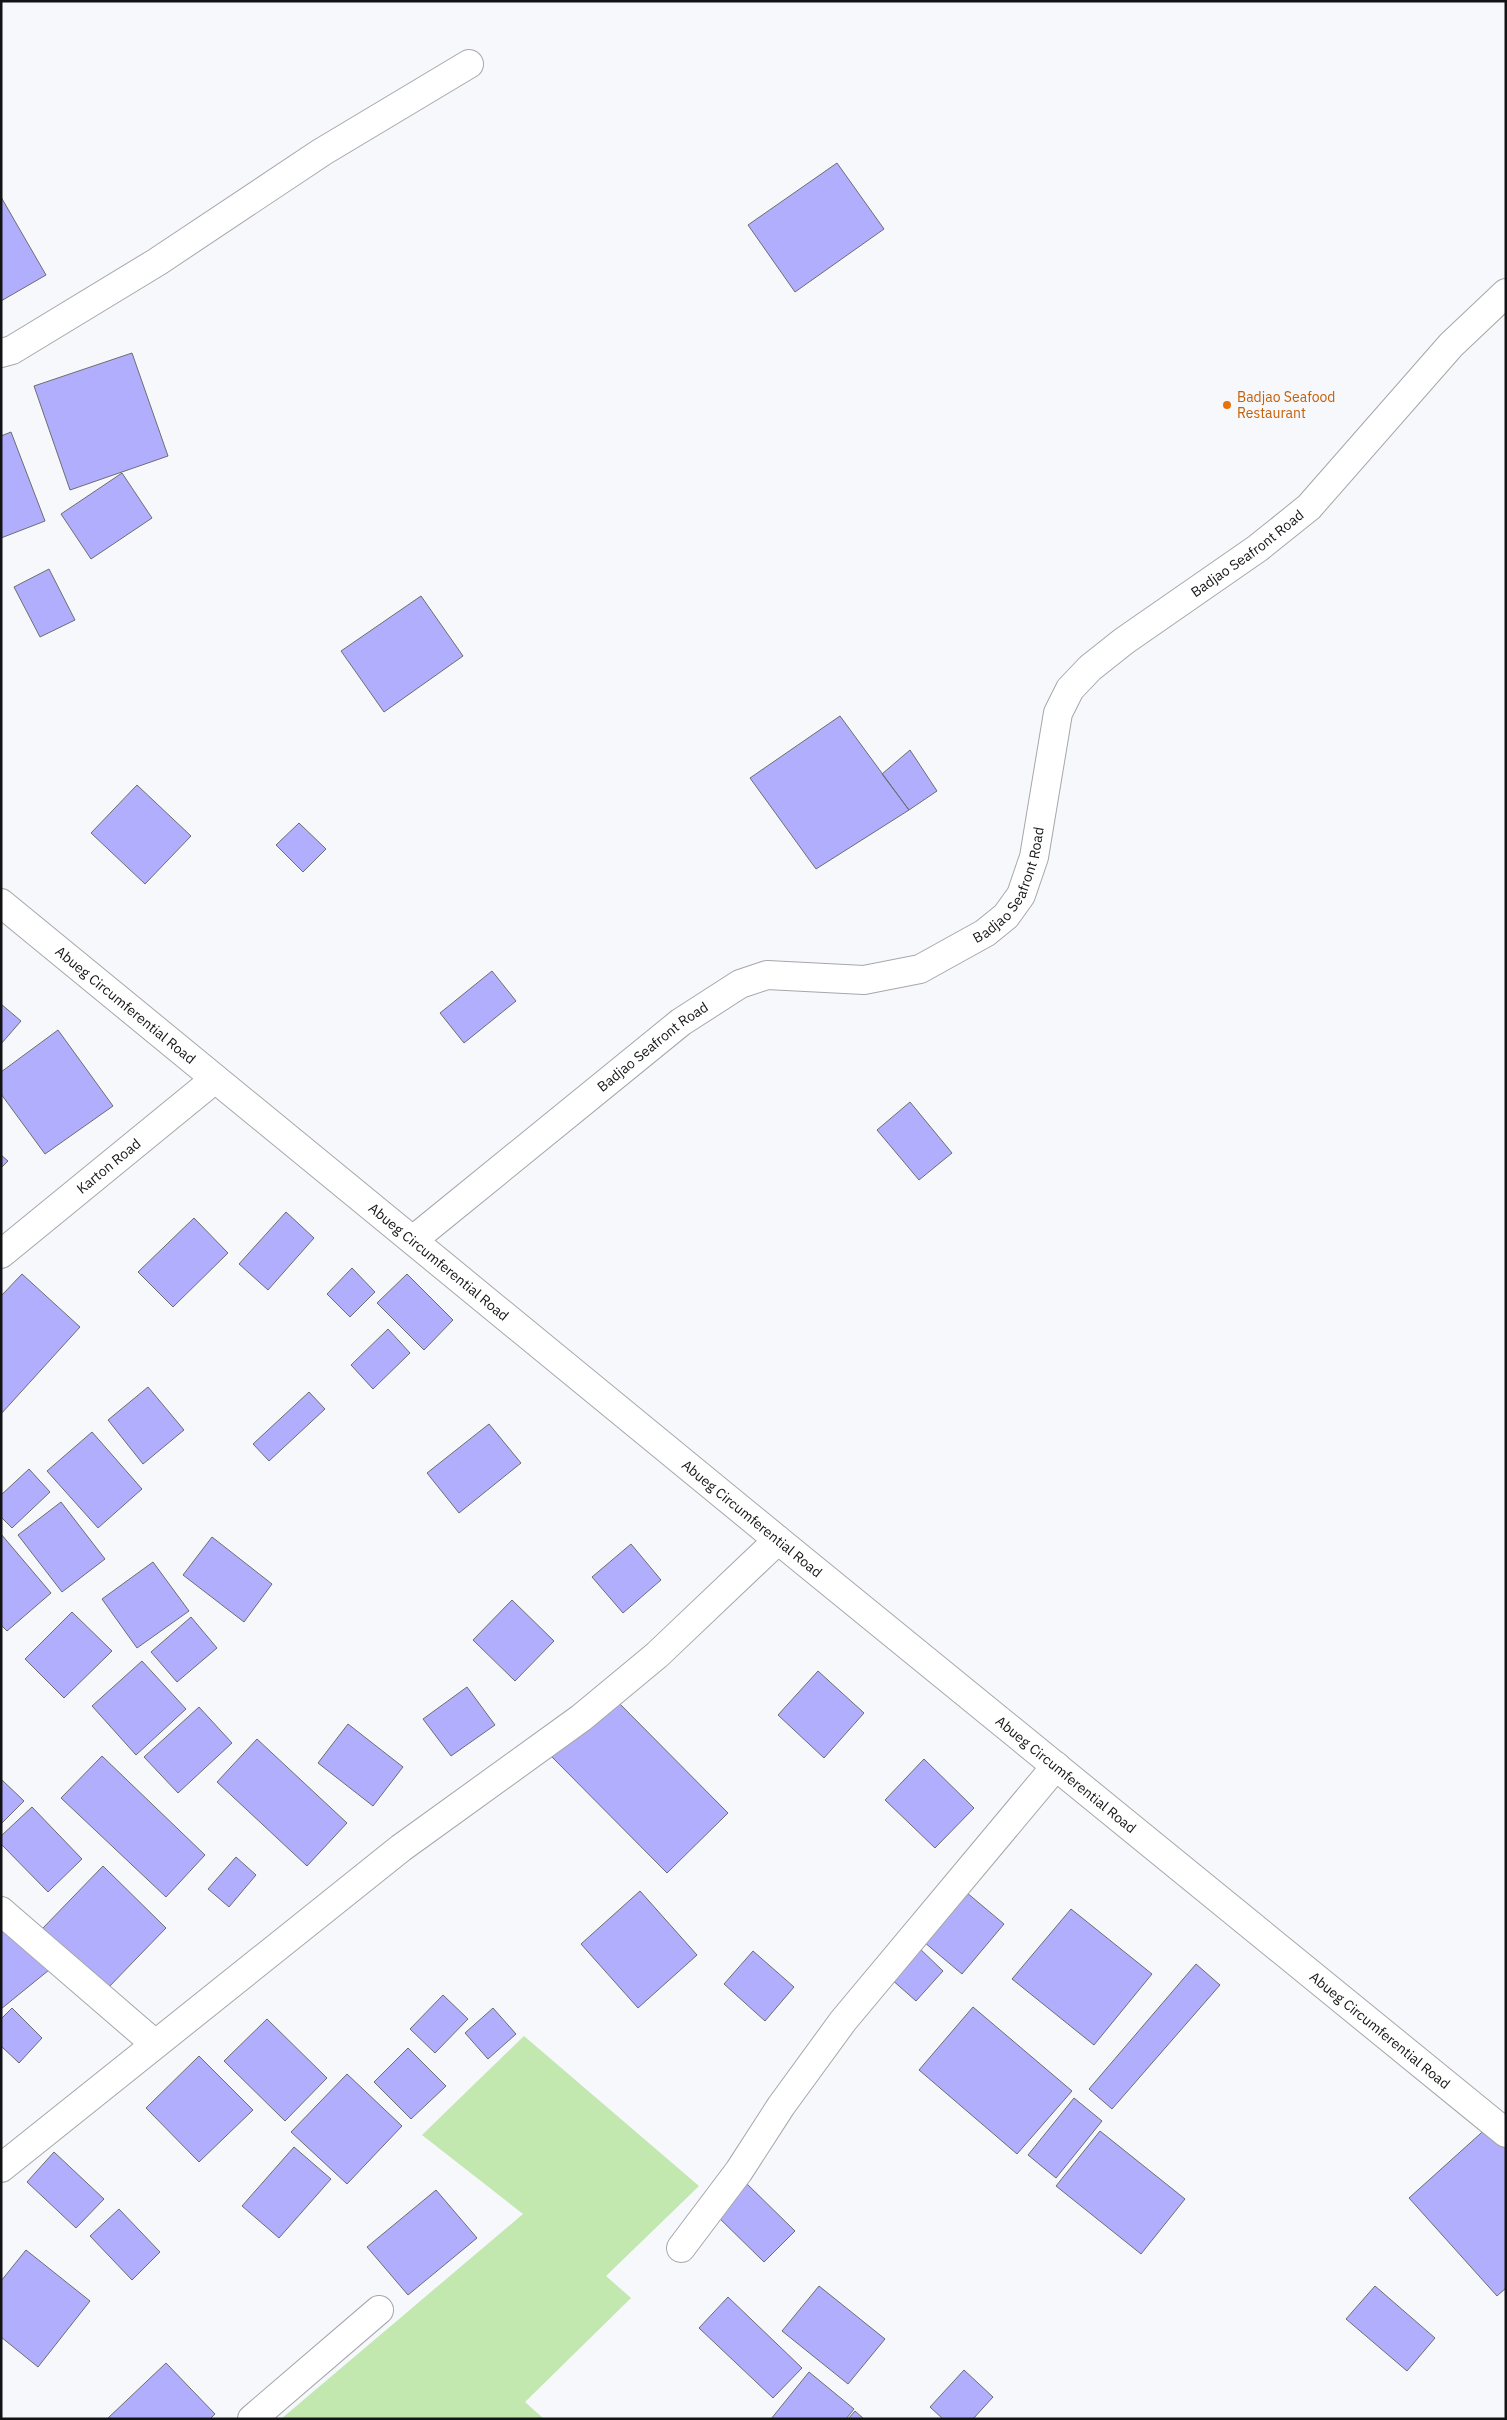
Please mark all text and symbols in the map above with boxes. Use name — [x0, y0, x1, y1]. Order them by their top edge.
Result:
place label: Badjao Seafood Restaurant — [1237, 388, 1335, 422]
marker: Badjao Seafood Restaurant — [1221, 399, 1233, 411]
street label: Badjao Seafront Road — [1187, 506, 1307, 601]
street label: Badjao Seafront Road — [970, 825, 1048, 947]
street label: Abueg Circumferential Road — [52, 942, 199, 1068]
street label: Badjao Seafront Road — [593, 998, 712, 1096]
street label: Karton Road — [73, 1135, 144, 1198]
street label: Abueg Circumferential Road — [365, 1199, 513, 1325]
street label: Abueg Circumferential Road — [678, 1456, 826, 1581]
street label: Abueg Circumferential Road — [992, 1712, 1140, 1837]
street label: Abueg Circumferential Road — [1306, 1968, 1454, 2093]

